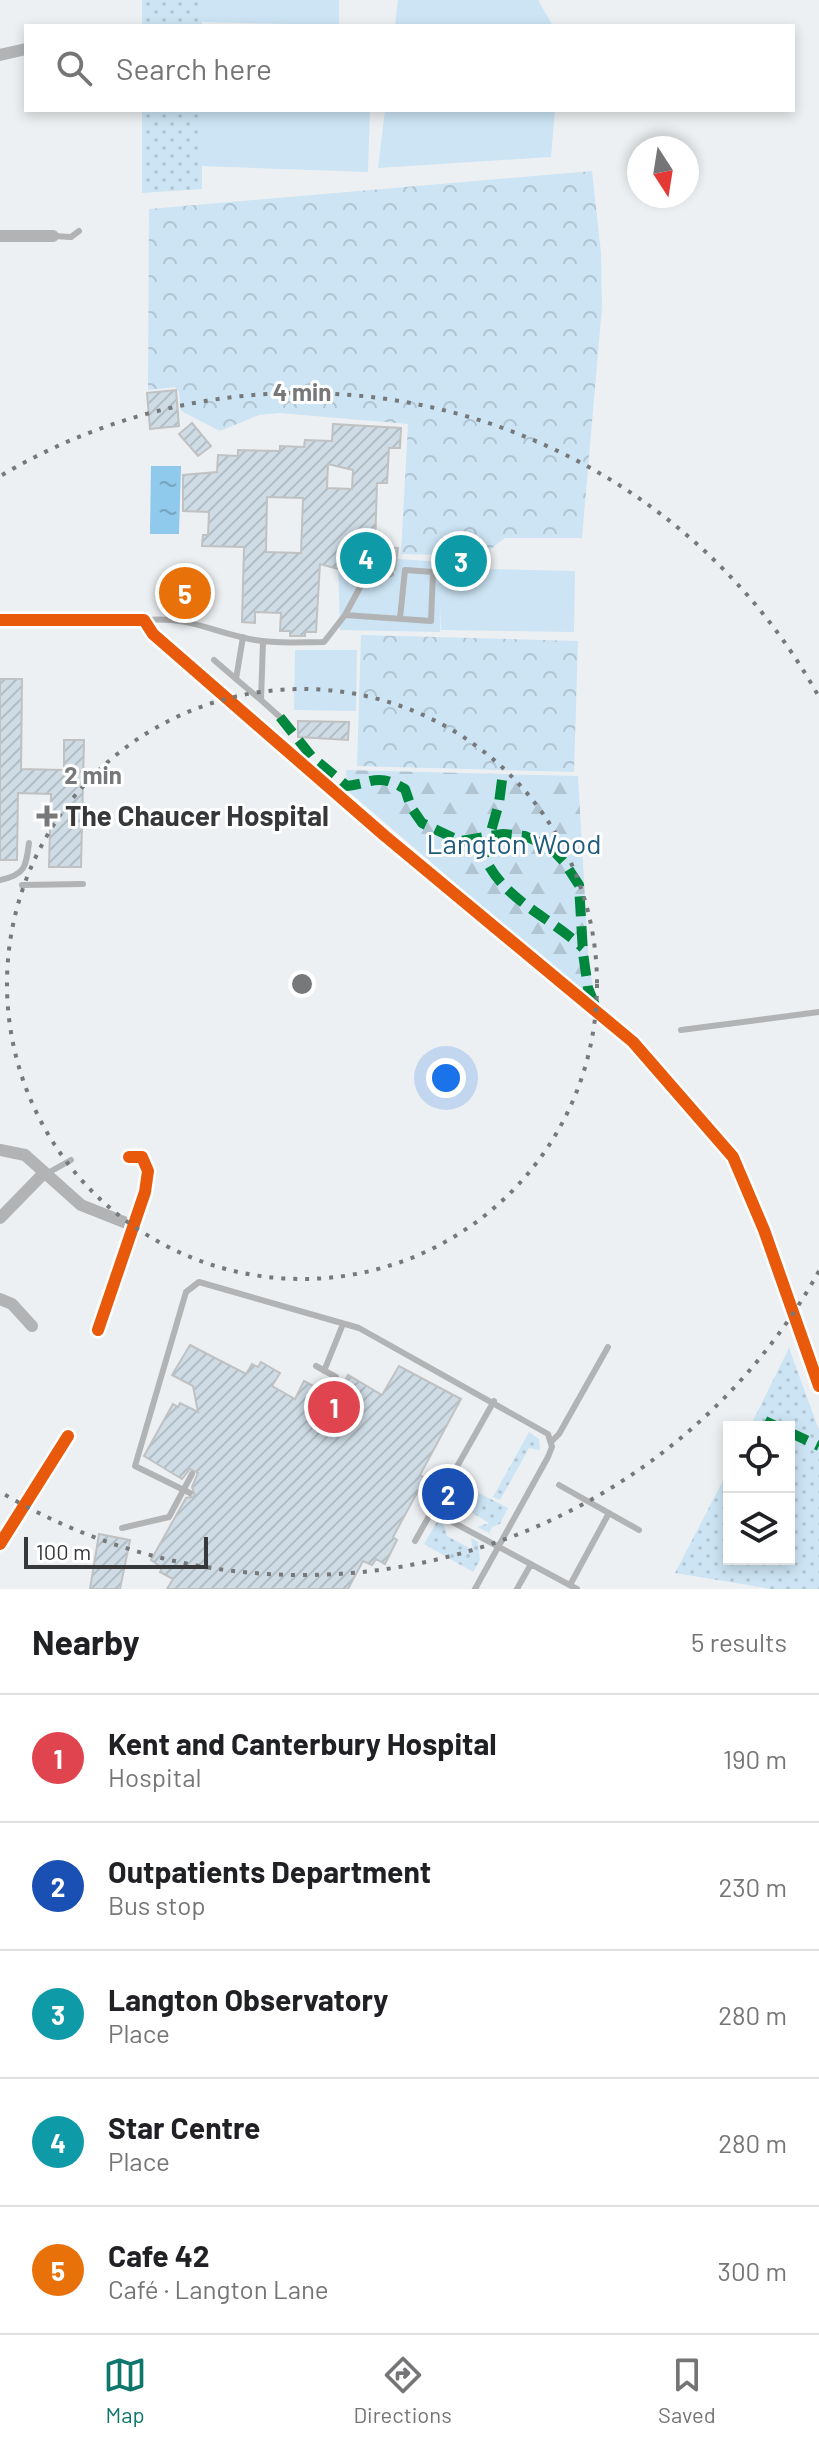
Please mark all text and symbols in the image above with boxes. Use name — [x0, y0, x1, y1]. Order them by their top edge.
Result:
search box — [24, 24, 795, 112]
icon: search — [52, 46, 96, 90]
text: Search here — [116, 50, 272, 86]
north arrow — [627, 136, 699, 208]
text: 4 min — [273, 377, 331, 406]
pin: 4 — [340, 528, 392, 588]
pin: 3 — [435, 531, 487, 591]
pin: 5 — [159, 563, 211, 623]
text: 2 min — [64, 760, 122, 789]
place label: The Chaucer Hospital — [65, 798, 329, 832]
marker: The Chaucer Hospital — [36, 805, 58, 827]
park label: Langton Wood — [426, 826, 602, 860]
centre of rings — [288, 970, 316, 998]
your location — [426, 1058, 466, 1098]
pin: 1 — [308, 1377, 360, 1437]
map controls — [723, 1421, 795, 1565]
button: locate — [723, 1421, 795, 1493]
pin: 2 — [422, 1464, 474, 1524]
button: layers — [723, 1493, 795, 1565]
scale bar — [24, 1533, 208, 1569]
text: 100 m — [36, 1538, 91, 1564]
text: Nearby — [32, 1621, 140, 1662]
text: 5 results — [691, 1626, 787, 1657]
text: Kent and Canterbury Hospital — [108, 1725, 497, 1761]
text: 1 — [53, 1743, 63, 1774]
text: 190 m — [723, 1743, 787, 1774]
text: Hospital — [108, 1761, 201, 1792]
text: Outpatients Department — [108, 1853, 431, 1889]
text: 2 — [51, 1871, 65, 1902]
text: 230 m — [718, 1871, 787, 1902]
text: Bus stop — [108, 1889, 206, 1920]
text: Langton Observatory — [108, 1981, 388, 2017]
text: 3 — [51, 1999, 65, 2030]
text: 280 m — [718, 1999, 787, 2030]
text: Place — [108, 2017, 170, 2048]
text: Star Centre — [108, 2109, 260, 2145]
text: 4 — [50, 2127, 66, 2158]
text: 280 m — [718, 2127, 787, 2158]
text: Place — [108, 2145, 170, 2176]
text: Cafe 42 — [108, 2237, 210, 2273]
text: 5 — [51, 2255, 65, 2286]
text: 300 m — [718, 2255, 787, 2286]
text: Café · Langton Lane — [108, 2273, 329, 2304]
tab: Map — [103, 2353, 147, 2427]
tab: Directions — [353, 2353, 452, 2427]
tab: Saved — [658, 2353, 716, 2427]

